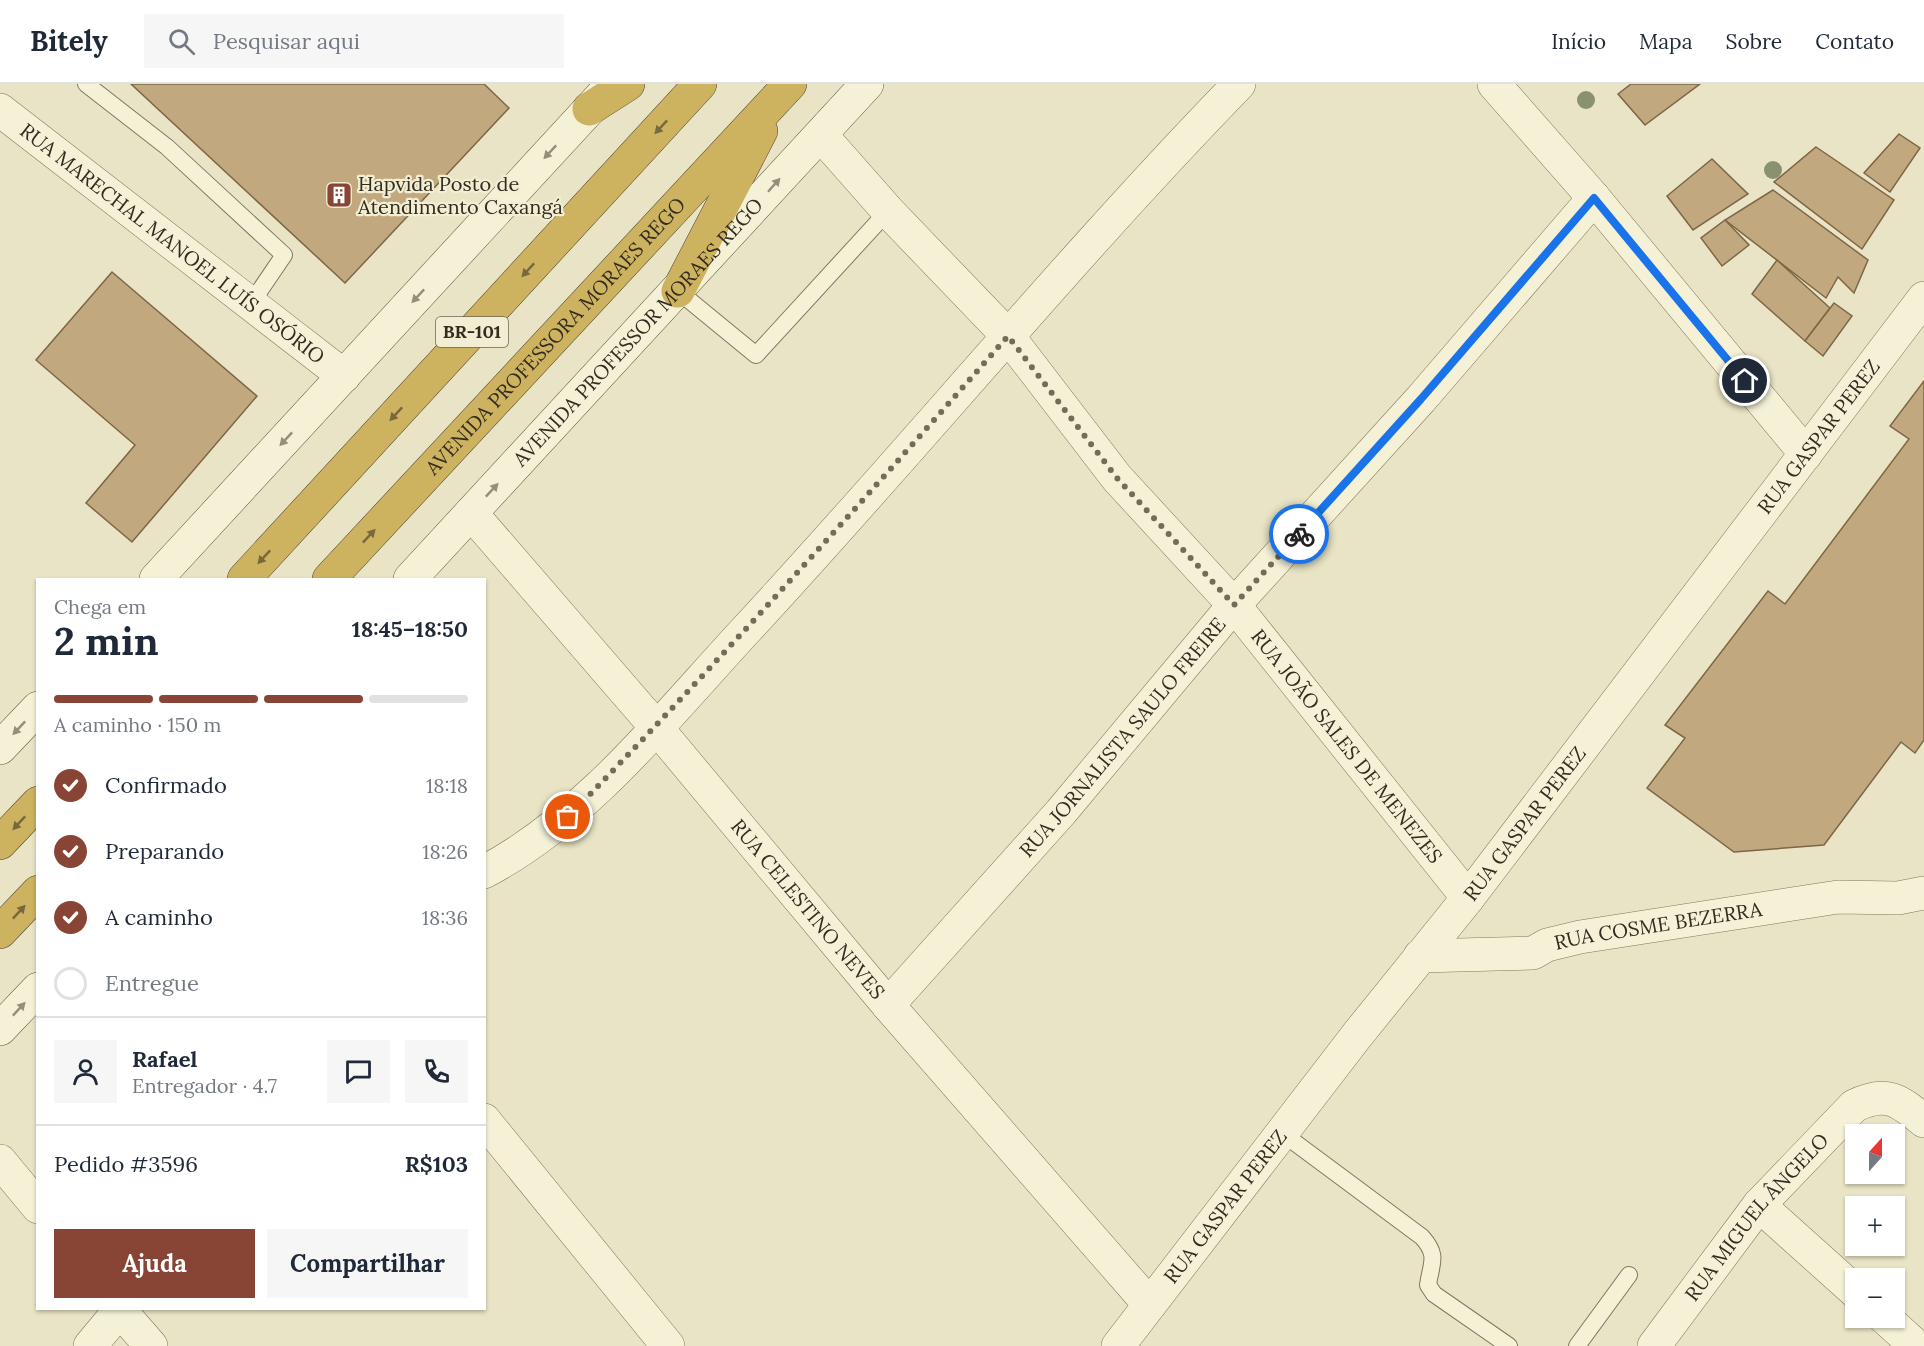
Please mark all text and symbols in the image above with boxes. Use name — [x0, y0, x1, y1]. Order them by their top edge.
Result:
search box — [144, 14, 564, 68]
text: Bitely — [30, 23, 108, 59]
icon: search — [165, 25, 198, 58]
text: Pesquisar aqui — [213, 27, 360, 55]
text: Início — [1551, 28, 1606, 55]
text: Mapa — [1639, 28, 1693, 55]
text: Sobre — [1726, 28, 1782, 55]
text: Contato — [1815, 28, 1894, 55]
street label: RUA MARECHAL MANOEL LUÍS OSÓRIO — [15, 117, 330, 369]
one-way arrow — [654, 120, 668, 134]
one-way arrow — [543, 145, 557, 159]
place label: Hapvida Posto de Atendimento Caxangá — [357, 171, 563, 219]
one-way arrow — [767, 178, 781, 193]
building icon: Hapvida Posto de Atendimento Caxangá — [324, 180, 354, 210]
street label: AVENIDA PROFESSORA MORAES REGO — [419, 192, 690, 480]
street label: AVENIDA PROFESSOR MORAES REGO — [507, 192, 768, 472]
one-way arrow — [521, 263, 535, 278]
one-way arrow — [412, 288, 425, 303]
road number: BR-101 — [436, 317, 508, 347]
street label: RUA GASPAR PEREZ — [1752, 354, 1885, 519]
pin — [1719, 355, 1770, 406]
icon: home — [1728, 364, 1761, 397]
one-way arrow — [389, 406, 403, 421]
one-way arrow — [279, 432, 293, 446]
one-way arrow — [485, 483, 499, 497]
courier — [1269, 504, 1329, 564]
icon: bike — [1283, 518, 1316, 551]
one-way arrow — [362, 529, 376, 544]
one-way arrow — [258, 549, 271, 564]
text: Chega em — [54, 594, 146, 619]
street label: RUA JORNALISTA SAULO FREIRE — [1014, 612, 1231, 862]
text: 18:45–18:50 — [352, 615, 468, 643]
text: 2 min — [54, 616, 159, 666]
street label: RUA JOÃO SALES DE MENEZES — [1246, 624, 1448, 868]
text: A caminho · 150 m — [54, 712, 221, 737]
one-way arrow — [13, 720, 26, 735]
street label: RUA GASPAR PEREZ — [1457, 741, 1591, 905]
icon: check — [54, 769, 87, 802]
text: Confirmado — [105, 771, 227, 799]
text: 18:18 — [426, 773, 468, 798]
pin — [542, 791, 593, 842]
icon: bag — [551, 800, 584, 833]
street label: RUA CELESTINO NEVES — [726, 814, 891, 1004]
one-way arrow — [13, 815, 26, 830]
icon: check — [54, 835, 87, 868]
text: Preparando — [105, 837, 224, 865]
text: 18:26 — [422, 839, 468, 864]
street label: RUA COSME BEZERRA — [1551, 896, 1764, 955]
icon: check — [54, 901, 87, 934]
text: A caminho — [105, 903, 213, 931]
one-way arrow — [12, 904, 26, 919]
text: 18:36 — [422, 905, 468, 930]
text: Entregue — [105, 969, 199, 997]
one-way arrow — [12, 1002, 26, 1017]
button: person — [54, 1040, 117, 1103]
button: chat — [327, 1040, 390, 1103]
button: phone — [405, 1040, 468, 1103]
text: Rafael — [132, 1045, 197, 1073]
text: Entregador · 4.7 — [132, 1073, 277, 1098]
street label: RUA GASPAR PEREZ — [1158, 1124, 1292, 1288]
north arrow — [1845, 1124, 1905, 1184]
map controls — [1845, 1124, 1905, 1328]
street label: RUA MIGUEL ÂNGELO — [1679, 1127, 1833, 1306]
text: Pedido #3596 — [54, 1150, 198, 1178]
text: R$103 — [405, 1150, 468, 1178]
button: + — [1845, 1196, 1905, 1256]
button: Ajuda — [54, 1229, 255, 1298]
button: Compartilhar — [267, 1229, 468, 1298]
button: − — [1845, 1268, 1905, 1328]

